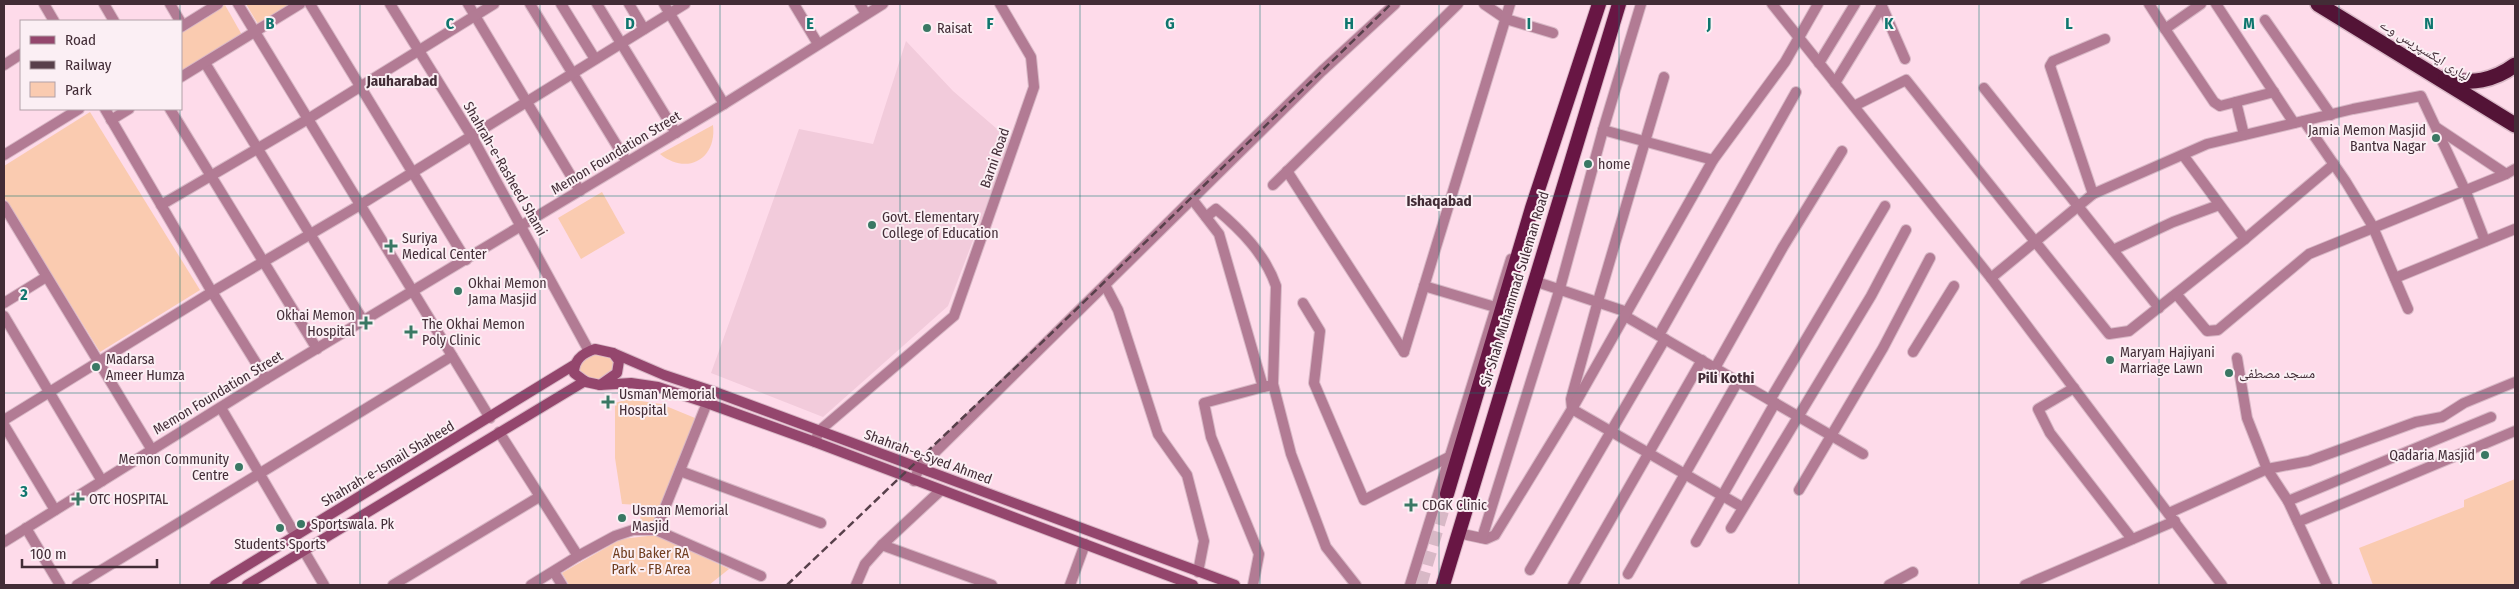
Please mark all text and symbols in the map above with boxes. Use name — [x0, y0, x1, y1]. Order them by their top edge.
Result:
text: B — [266, 14, 275, 33]
text: C — [446, 14, 455, 33]
text: D — [625, 14, 635, 33]
text: E — [806, 14, 814, 33]
text: F — [986, 14, 994, 33]
text: G — [1165, 14, 1175, 33]
text: H — [1344, 14, 1354, 33]
text: I — [1527, 14, 1531, 33]
text: J — [1706, 14, 1711, 33]
text: K — [1884, 14, 1894, 33]
text: L — [2065, 14, 2073, 33]
text: M — [2243, 14, 2255, 33]
text: N — [2424, 14, 2434, 33]
street label: لیاری ایکسپریس وے — [2377, 15, 2473, 85]
legend — [20, 20, 182, 110]
place label: Raisat — [937, 20, 973, 37]
marker: Raisat — [921, 22, 933, 34]
text: Road — [65, 31, 96, 49]
text: Railway — [65, 56, 112, 74]
district label: Jauharabad — [365, 72, 438, 90]
text: Park — [65, 81, 92, 99]
street label: Shahrah-e-Rasheed Shami — [460, 99, 550, 239]
street label: Memon Foundation Street — [548, 107, 684, 198]
place label: Jamia Memon Masjid Bantva Nagar — [2308, 122, 2426, 155]
street label: Barni Road — [977, 126, 1013, 190]
marker: Jamia Memon Masjid Bantva Nagar — [2430, 132, 2442, 144]
place label: home — [1598, 156, 1631, 173]
marker: home — [1582, 158, 1594, 170]
street label: Sir Shah Muhammad Suleman Road — [1477, 189, 1553, 389]
district label: Ishaqabad — [1406, 192, 1472, 210]
place label: Govt. Elementary College of Education — [882, 209, 999, 242]
marker: Govt. Elementary College of Education — [866, 219, 878, 231]
place label: Suriya Medical Center — [402, 230, 487, 263]
marker: Suriya Medical Center — [384, 239, 398, 253]
place label: Okhai Memon Jama Masjid — [468, 275, 547, 308]
text: 2 — [19, 285, 28, 304]
marker: Okhai Memon Jama Masjid — [452, 285, 464, 297]
place label: Okhai Memon Hospital — [276, 307, 355, 340]
marker: Okhai Memon Hospital — [359, 316, 373, 330]
place label: The Okhai Memon Poly Clinic — [422, 316, 525, 349]
marker: The Okhai Memon Poly Clinic — [404, 325, 418, 339]
place label: Maryam Hajiyani Marriage Lawn — [2120, 344, 2215, 377]
street label: Memon Foundation Street — [150, 347, 286, 438]
place label: Madarsa Ameer Humza — [106, 351, 185, 384]
marker: Maryam Hajiyani Marriage Lawn — [2104, 354, 2116, 366]
marker: Madarsa Ameer Humza — [90, 361, 102, 373]
place label: مسجد مصطفی — [2239, 365, 2315, 382]
marker: مسجد مصطفی — [2223, 367, 2235, 379]
district label: Pili Kothi — [1698, 369, 1754, 387]
place label: Usman Memorial Hospital — [619, 386, 716, 419]
marker: Usman Memorial Hospital — [601, 395, 615, 409]
street label: Shahrah-e-Ismail Shaheed — [318, 418, 458, 510]
street label: Shahrah-e-Syed Ahmed — [862, 426, 994, 488]
place label: Qadaria Masjid — [2389, 447, 2475, 464]
marker: Qadaria Masjid — [2479, 449, 2491, 461]
place label: Memon Community Centre — [119, 451, 230, 484]
marker: Memon Community Centre — [233, 461, 245, 473]
text: 3 — [19, 482, 28, 501]
place label: OTC HOSPITAL — [89, 491, 168, 508]
marker: OTC HOSPITAL — [71, 492, 85, 506]
place label: CDGK Clinic — [1422, 497, 1487, 514]
marker: CDGK Clinic — [1404, 498, 1418, 512]
place label: Usman Memorial Masjid — [632, 502, 729, 535]
marker: Usman Memorial Masjid — [616, 512, 628, 524]
place label: Sportswala. Pk — [311, 516, 395, 533]
marker: Sportswala. Pk — [295, 518, 307, 530]
marker: Students Sports — [274, 522, 286, 534]
scale bar — [22, 536, 158, 568]
place label: Students Sports — [234, 536, 326, 553]
text: 100 m — [30, 545, 67, 563]
park label: Abu Baker RA Park - FB Area — [611, 545, 691, 578]

